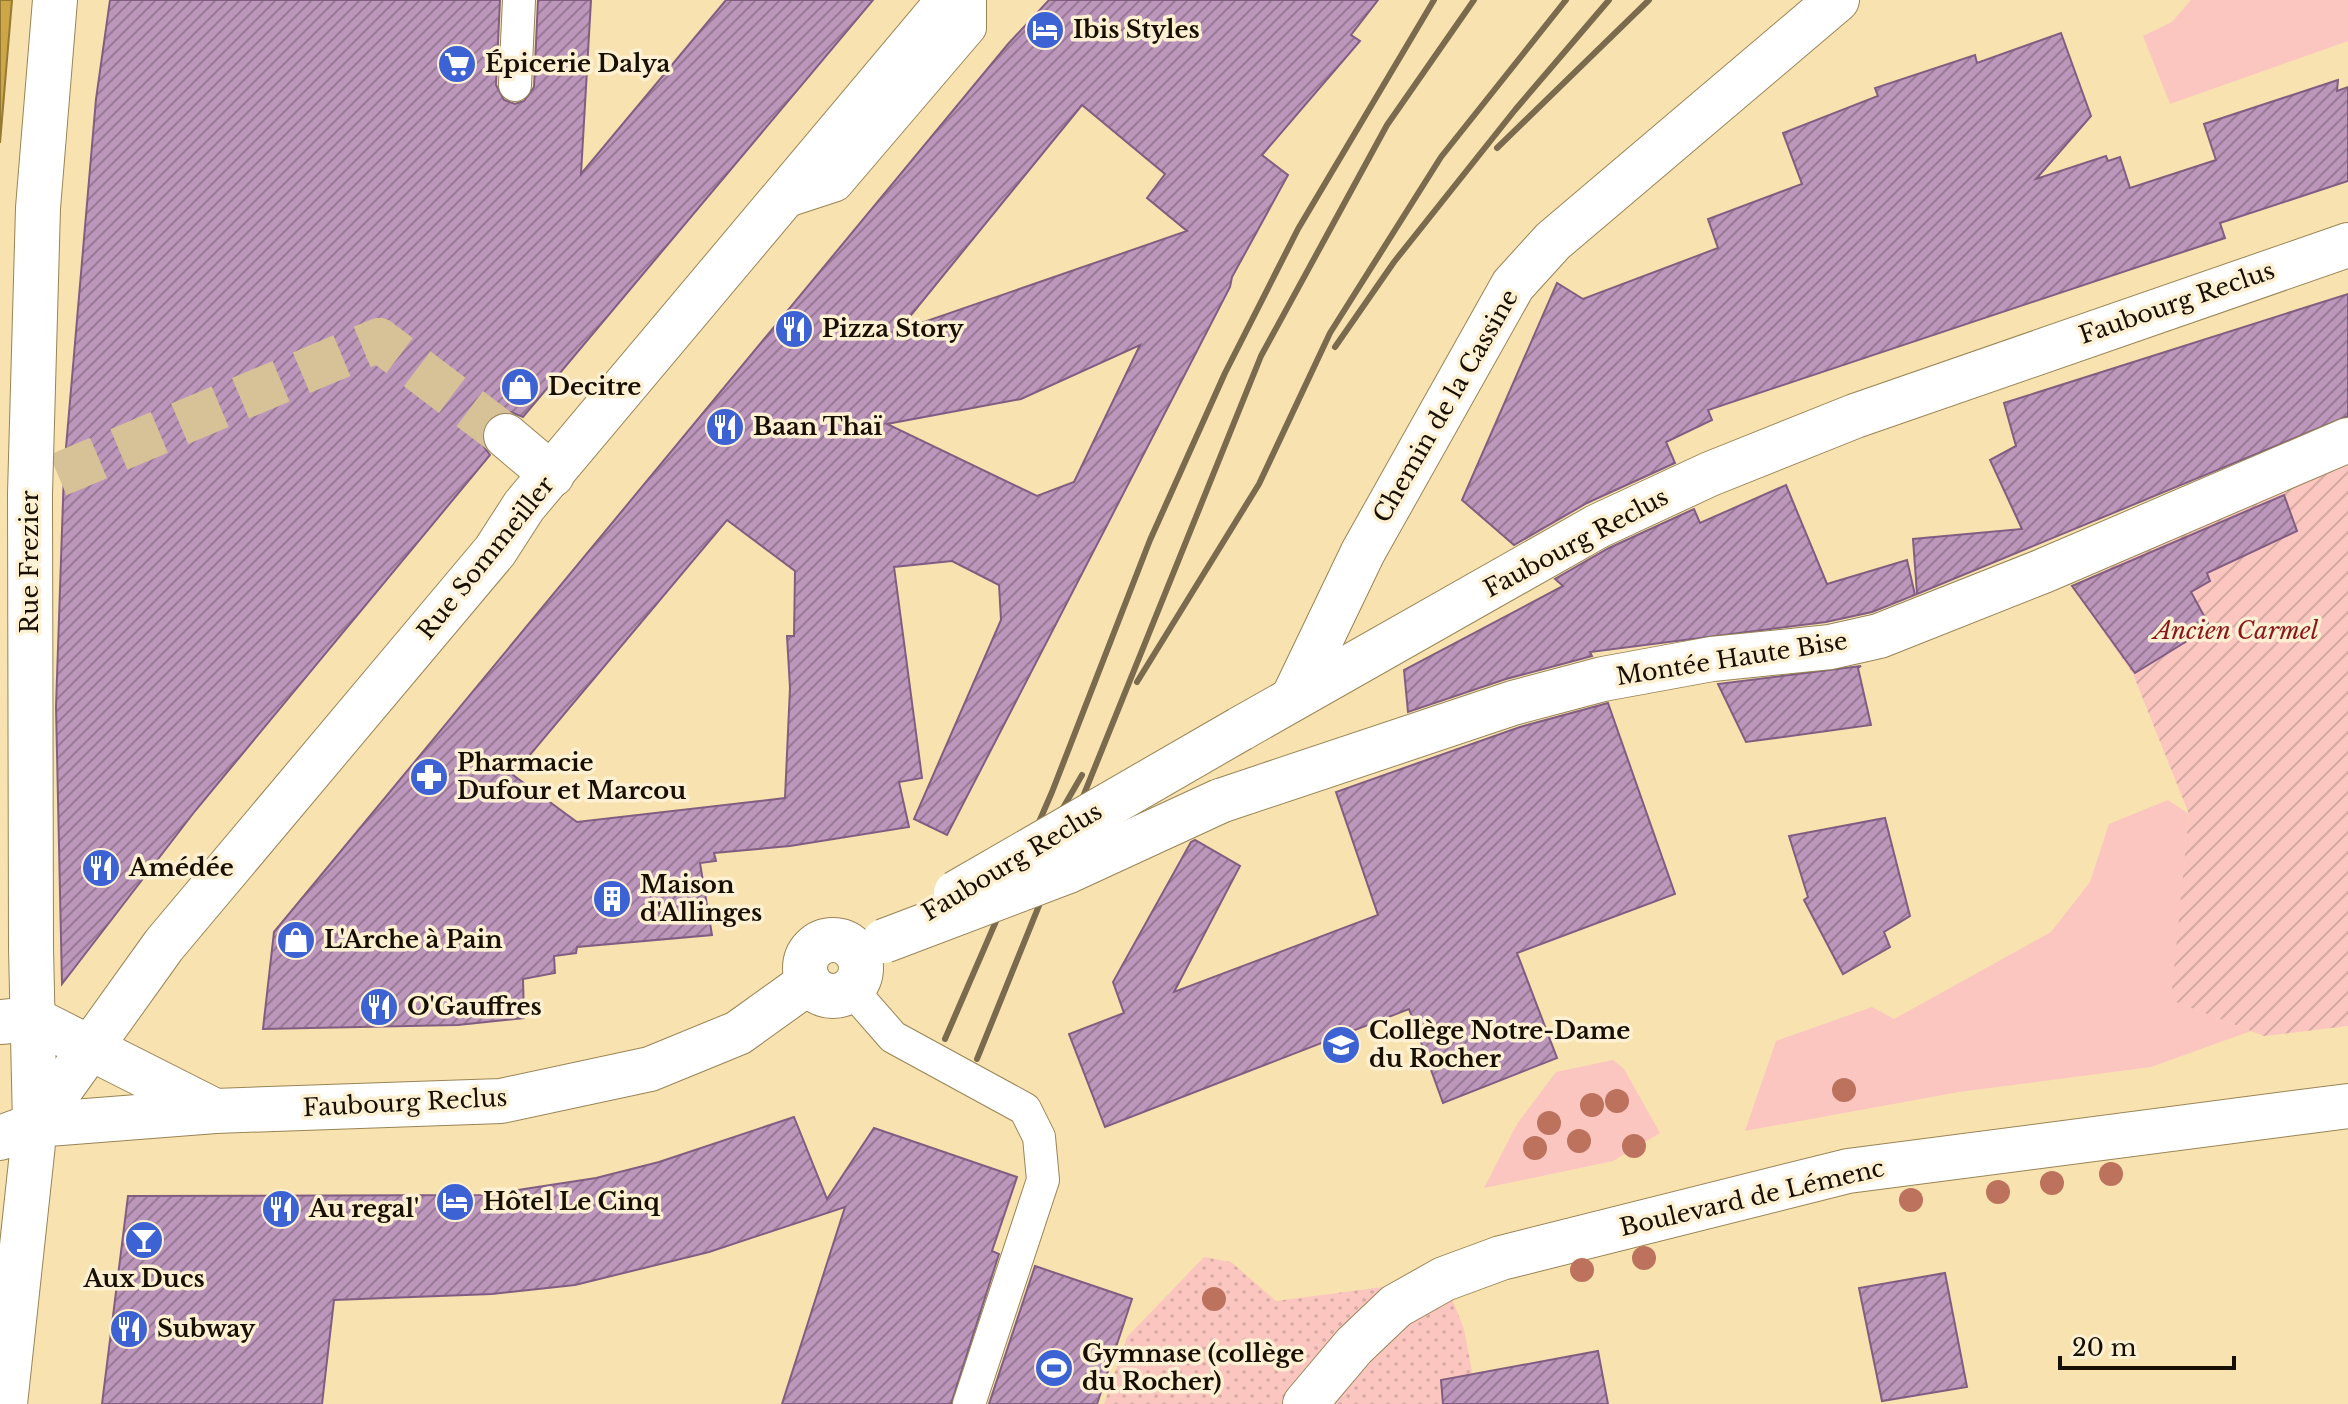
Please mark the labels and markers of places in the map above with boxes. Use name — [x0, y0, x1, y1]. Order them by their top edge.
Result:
hotel icon: Ibis Styles — [1024, 9, 1066, 51]
place label: Ibis Styles — [1073, 15, 1200, 44]
supermarket icon: Épicerie Dalya — [436, 43, 478, 85]
place label: Épicerie Dalya — [485, 49, 670, 78]
restaurant icon: Pizza Story — [773, 308, 815, 350]
place label: Pizza Story — [822, 314, 964, 343]
shop icon: Decitre — [499, 366, 541, 408]
place label: Decitre — [548, 372, 641, 401]
restaurant icon: Baan Thaï — [704, 406, 746, 448]
place label: Baan Thaï — [753, 412, 883, 441]
place label: Pharmacie Dufour et Marcou — [457, 748, 686, 805]
pharmacy icon: Pharmacie Dufour et Marcou — [408, 756, 450, 798]
restaurant icon: Amédée — [80, 847, 122, 889]
place label: Amédée — [128, 853, 234, 882]
place label: Maison d'Allinges — [640, 870, 762, 927]
building icon: Maison d'Allinges — [591, 878, 633, 920]
shop icon: L'Arche à Pain — [275, 919, 317, 961]
place label: L'Arche à Pain — [324, 925, 503, 954]
restaurant icon: O'Gauffres — [358, 986, 400, 1028]
place label: O'Gauffres — [407, 992, 542, 1021]
place label: Collège Notre-Dame du Rocher — [1369, 1016, 1630, 1073]
school or university icon: Collège Notre-Dame du Rocher — [1320, 1024, 1362, 1066]
hotel icon: Hôtel Le Cinq — [434, 1181, 476, 1223]
place label: Hôtel Le Cinq — [483, 1187, 660, 1216]
restaurant icon: Au regal' — [260, 1188, 302, 1230]
place label: Au regal' — [308, 1194, 419, 1223]
bar icon: Aux Ducs — [123, 1219, 165, 1261]
place label: Aux Ducs — [82, 1264, 205, 1293]
restaurant icon: Subway — [108, 1308, 150, 1350]
place label: Subway — [157, 1314, 256, 1343]
place label: Gymnase (collège du Rocher) — [1082, 1339, 1304, 1396]
sports icon: Gymnase (collège du Rocher) — [1033, 1347, 1075, 1389]

